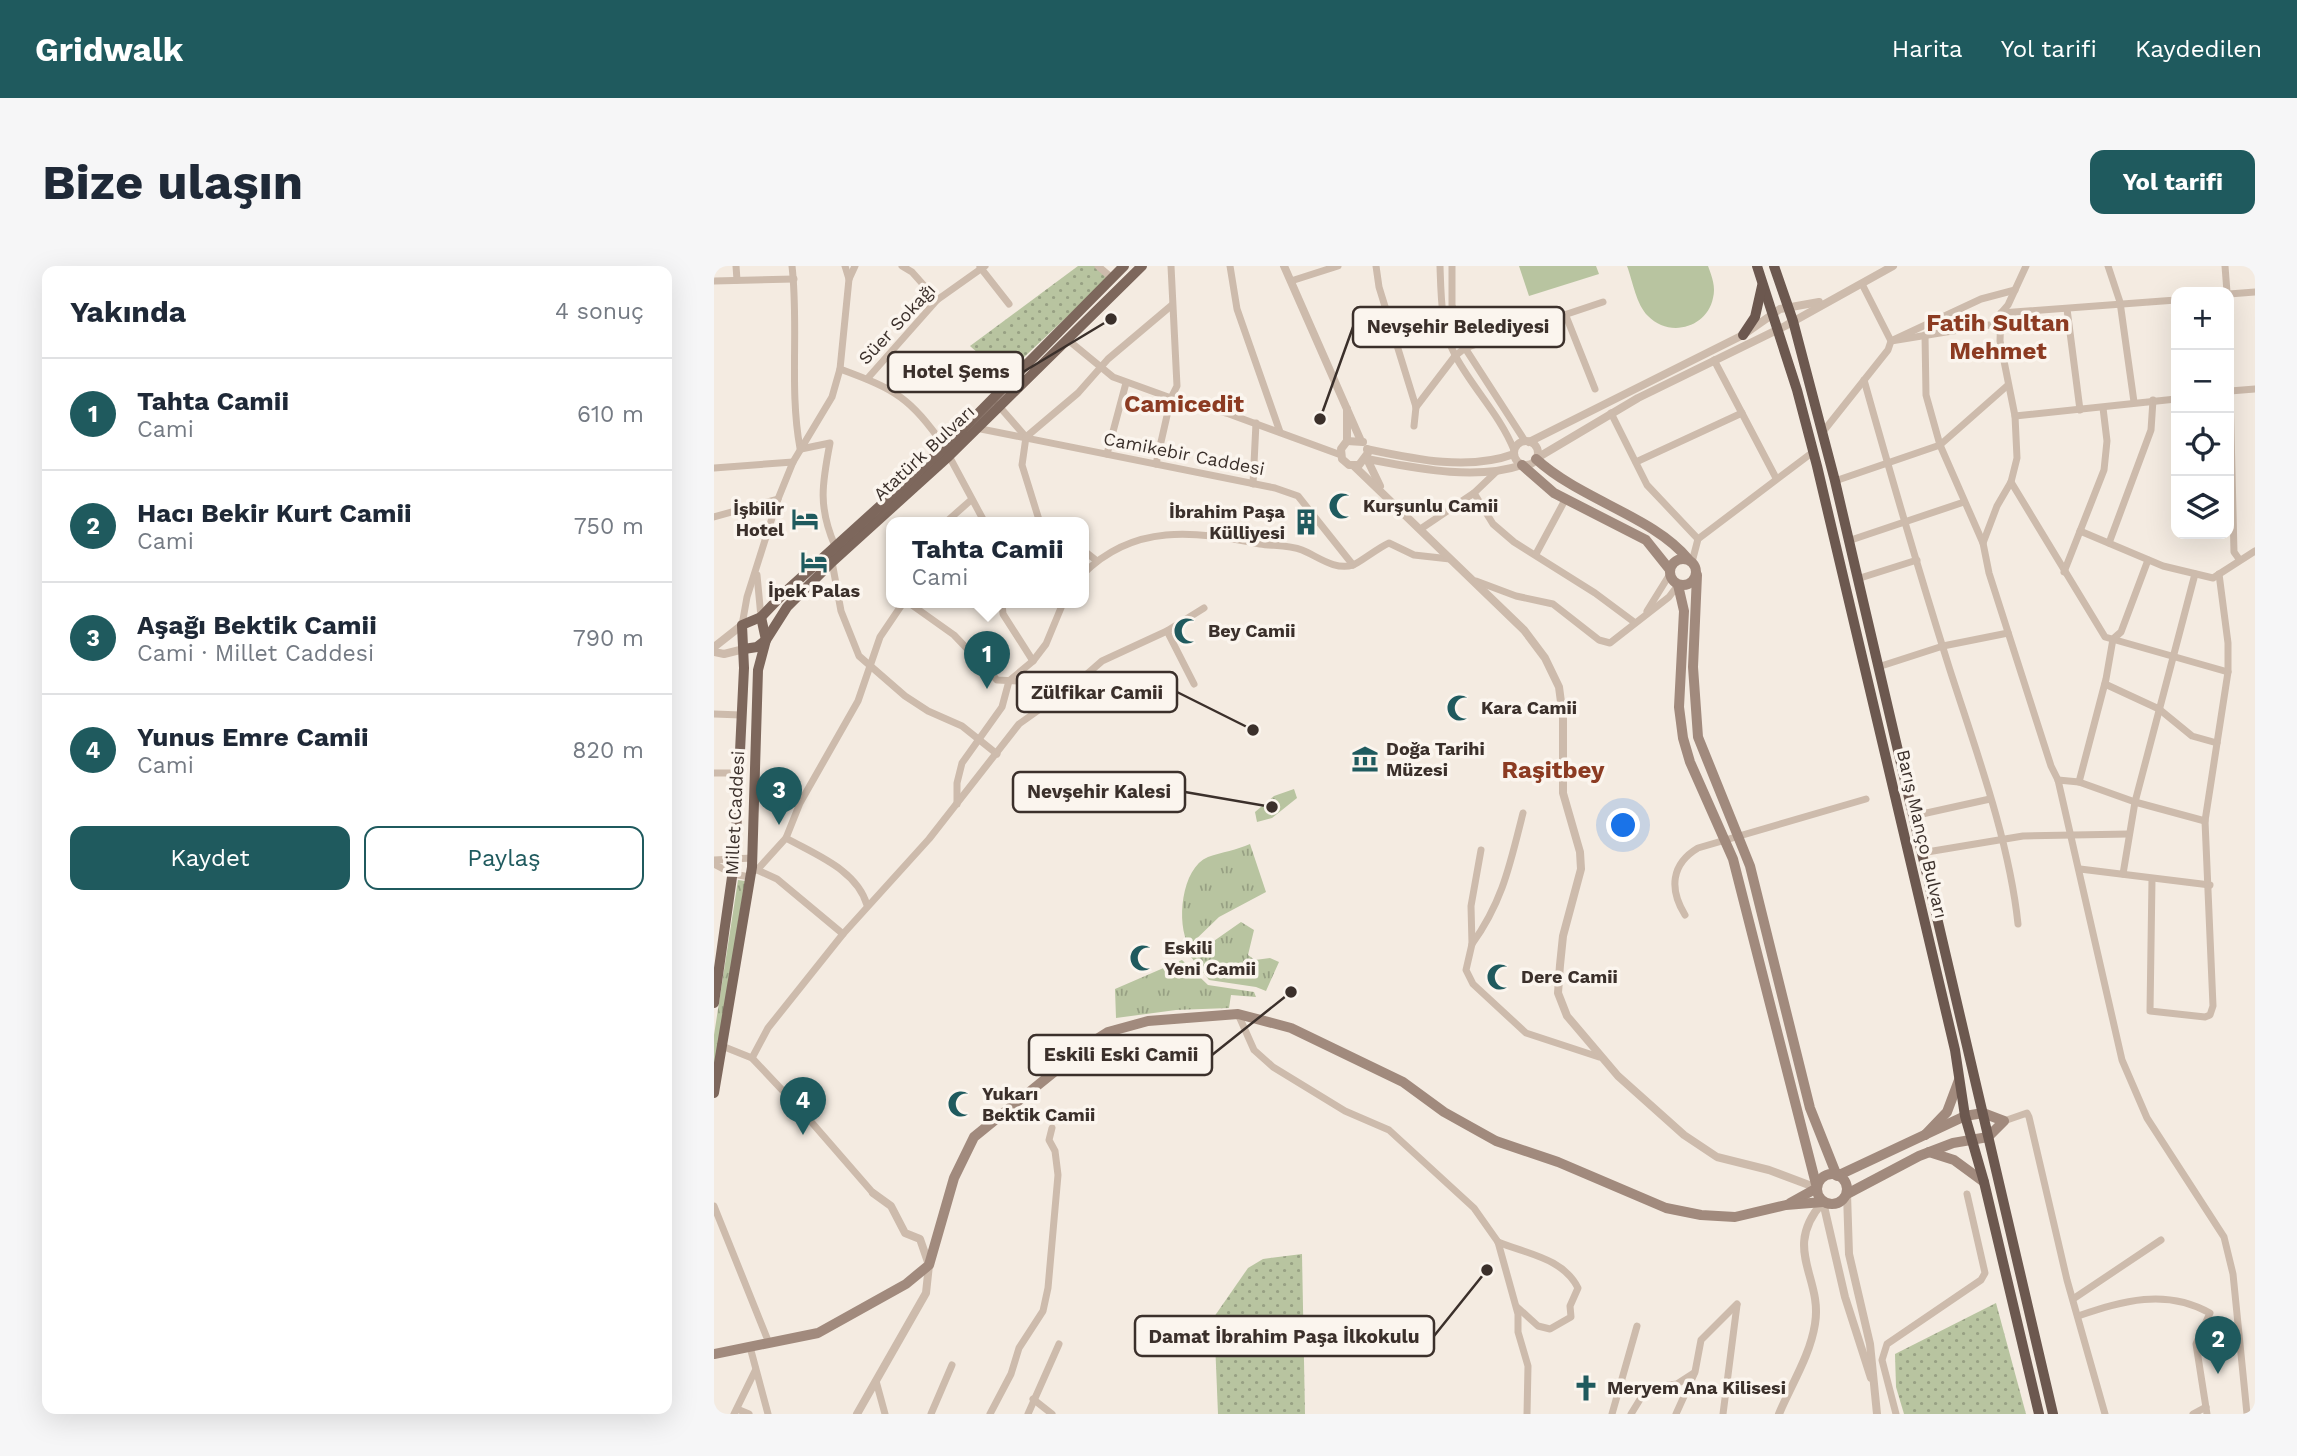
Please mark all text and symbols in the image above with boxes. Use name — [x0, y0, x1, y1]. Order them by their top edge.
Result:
text: Gridwalk — [35, 30, 183, 69]
text: Harita — [1892, 35, 1963, 63]
text: Yol tarifi — [2001, 35, 2097, 63]
text: Kaydedilen — [2135, 35, 2262, 63]
button: Yol tarifi — [2090, 150, 2255, 214]
text: Bize ulaşın — [42, 153, 303, 211]
street label: Süer Sokağı — [854, 279, 939, 368]
map controls — [2171, 287, 2234, 539]
button: + — [2171, 287, 2234, 350]
text: Yakında — [70, 294, 186, 329]
text: 4 sonuç — [555, 298, 644, 325]
callout: Nevşehir Belediyesi — [1353, 307, 1564, 347]
district label: Fatih Sultan Mehmet — [1926, 309, 2070, 365]
text: Nevşehir Belediyesi — [1367, 315, 1549, 338]
button: − — [2171, 350, 2234, 413]
callout: Hotel Şems — [888, 352, 1023, 392]
text: Hotel Şems — [902, 360, 1010, 383]
text: Tahta Camii — [137, 386, 289, 416]
district label: Camicedit — [1124, 390, 1244, 418]
text: 1 — [88, 401, 98, 428]
text: 610 m — [577, 401, 644, 428]
street label: Atatürk Bulvarı — [869, 401, 978, 505]
button: locate — [2171, 413, 2234, 476]
text: Cami — [137, 416, 194, 443]
street label: Camikebir Caddesi — [1102, 428, 1266, 479]
button: layers — [2171, 476, 2234, 539]
mosque icon: Kurşunlu Camii — [1327, 491, 1357, 521]
place label: Kurşunlu Camii — [1363, 495, 1498, 516]
text: Hacı Bekir Kurt Camii — [137, 498, 412, 528]
place label: İşbilir Hotel — [733, 498, 784, 540]
place label: İbrahim Paşa Külliyesi — [1169, 501, 1286, 543]
hotel icon: İşbilir Hotel — [790, 504, 820, 534]
building icon: İbrahim Paşa Külliyesi — [1291, 507, 1321, 537]
text: 2 — [86, 513, 100, 540]
text: 750 m — [574, 513, 644, 540]
popup — [886, 517, 1089, 608]
text: Cami — [137, 528, 194, 555]
text: Tahta Camii — [912, 534, 1063, 564]
hotel icon: İpek Palas — [799, 547, 829, 577]
text: Cami — [912, 564, 968, 591]
place label: İpek Palas — [768, 580, 860, 601]
text: Aşağı Bektik Camii — [137, 610, 377, 640]
mosque icon: Bey Camii — [1172, 616, 1202, 646]
place label: Bey Camii — [1208, 620, 1295, 641]
text: 3 — [86, 625, 100, 652]
text: 790 m — [573, 625, 644, 652]
pin: 1 — [964, 631, 1010, 689]
text: Cami · Millet Caddesi — [137, 640, 374, 667]
callout: Zülfikar Camii — [1017, 672, 1177, 712]
text: Zülfikar Camii — [1031, 681, 1163, 704]
mosque icon: Kara Camii — [1445, 693, 1475, 723]
place label: Kara Camii — [1481, 697, 1577, 718]
text: Yunus Emre Camii — [137, 722, 369, 752]
text: 4 — [86, 737, 100, 764]
text: 820 m — [572, 737, 644, 764]
place label: Doğa Tarihi Müzesi — [1386, 738, 1485, 780]
museum icon: Doğa Tarihi Müzesi — [1350, 744, 1380, 774]
street label: Barış Manço Bulvarı — [1893, 747, 1952, 920]
street label: Millet Caddesi — [721, 750, 748, 876]
text: Cami — [137, 752, 194, 779]
district label: Raşitbey — [1501, 756, 1605, 784]
pin: 3 — [756, 767, 802, 825]
callout: Nevşehir Kalesi — [1013, 772, 1185, 812]
text: Nevşehir Kalesi — [1027, 780, 1171, 803]
your location — [1606, 808, 1640, 842]
button: Kaydet — [70, 826, 350, 890]
button: Paylaş — [364, 826, 644, 890]
place label: Eskili Yeni Camii — [1164, 937, 1256, 979]
mosque icon: Eskili Yeni Camii — [1128, 943, 1158, 973]
mosque icon: Dere Camii — [1485, 962, 1515, 992]
place label: Dere Camii — [1521, 966, 1618, 987]
callout: Eskili Eski Camii — [1029, 1035, 1212, 1075]
text: Eskili Eski Camii — [1044, 1043, 1198, 1066]
pin: 4 — [780, 1077, 826, 1135]
place label: Yukarı Bektik Camii — [982, 1083, 1095, 1125]
mosque icon: Yukarı Bektik Camii — [946, 1089, 976, 1119]
callout: Damat İbrahim Paşa İlkokulu — [1135, 1316, 1434, 1356]
pin: 2 — [2195, 1316, 2241, 1374]
text: Damat İbrahim Paşa İlkokulu — [1149, 1325, 1419, 1348]
church icon: Meryem Ana Kilisesi — [1571, 1373, 1601, 1403]
place label: Meryem Ana Kilisesi — [1607, 1377, 1786, 1398]

